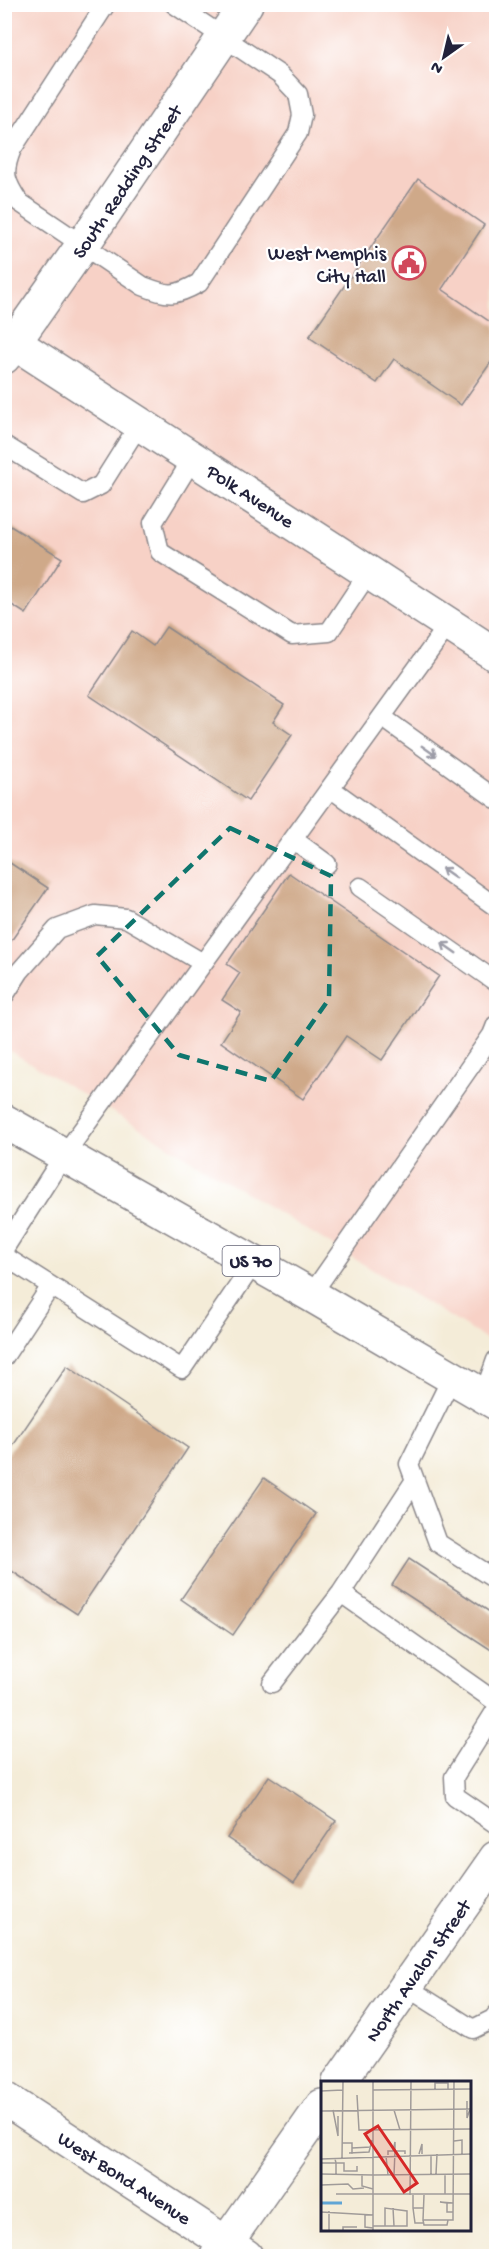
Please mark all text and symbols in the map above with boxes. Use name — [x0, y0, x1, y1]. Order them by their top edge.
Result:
north arrow — [414, 27, 474, 87]
text: N — [427, 55, 447, 77]
street label: South Redding Street — [69, 100, 190, 264]
place label: West Memphis City Hall — [268, 244, 387, 290]
public building icon: West Memphis City Hall — [391, 245, 427, 281]
street label: Polk Avenue — [200, 461, 298, 535]
one-way arrow — [421, 745, 437, 758]
one-way arrow — [441, 867, 457, 879]
one-way arrow — [441, 942, 457, 954]
road number: US 70 — [222, 1246, 280, 1276]
street label: North Avalon Street — [362, 1895, 479, 2048]
inset map — [321, 2081, 471, 2231]
street label: West Bond Avenue — [52, 2128, 195, 2232]

